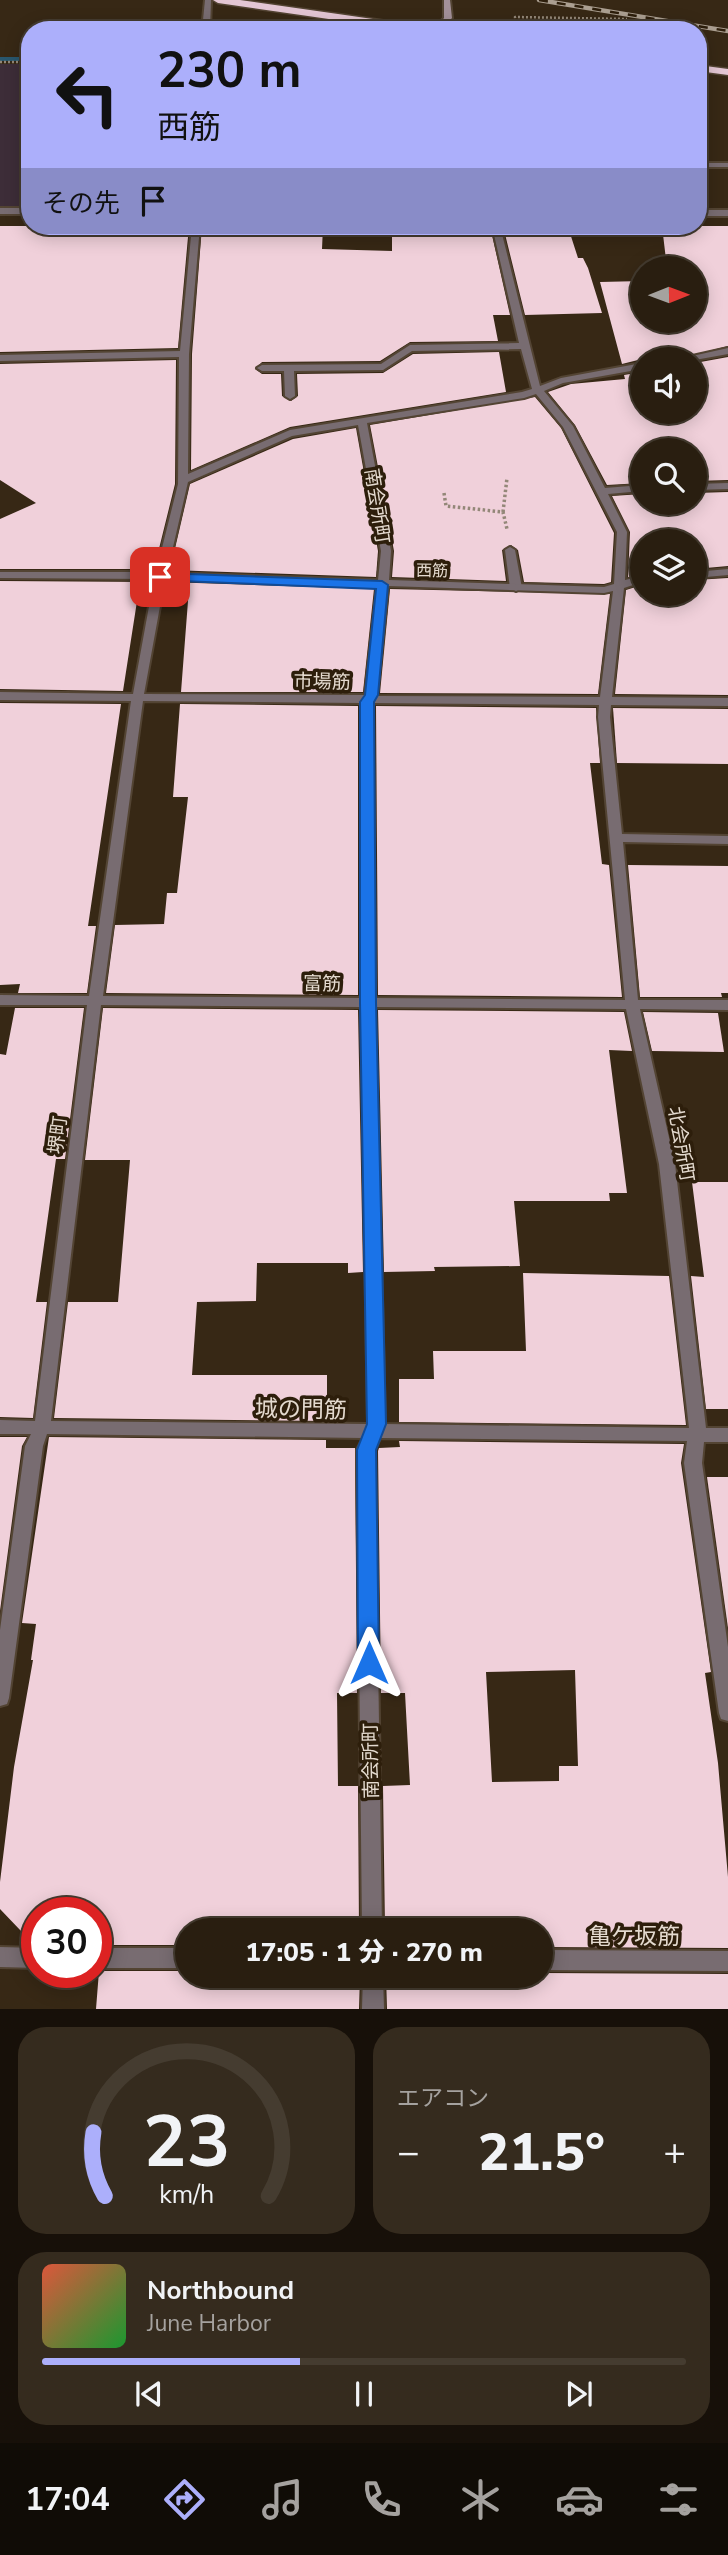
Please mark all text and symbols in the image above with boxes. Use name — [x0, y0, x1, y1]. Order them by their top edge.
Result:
text: 230 m — [157, 37, 301, 104]
icon: left — [42, 49, 133, 140]
text: 西筋 — [157, 106, 221, 149]
icon: arrive — [134, 182, 172, 220]
text: その先 — [42, 186, 120, 221]
north arrow — [630, 256, 707, 332]
map controls — [630, 256, 707, 606]
button: sound — [630, 347, 707, 424]
button: search — [630, 438, 707, 515]
street label: 南会所町 — [358, 467, 396, 546]
button: layers — [630, 529, 707, 606]
pin — [130, 547, 190, 607]
icon: arrive — [141, 558, 179, 596]
street label: 西筋 — [416, 560, 448, 582]
street label: 市場筋 — [293, 669, 351, 695]
street label: 富筋 — [303, 971, 341, 997]
street label: 北会所町 — [662, 1104, 700, 1184]
street label: 堺町 — [43, 1115, 73, 1156]
street label: 城の門筋 — [255, 1393, 347, 1426]
position arrow — [332, 1626, 406, 1700]
street label: 南会所町 — [357, 1723, 385, 1799]
speed limit sign: 30 — [21, 1897, 112, 1988]
street label: 亀ケ坂筋 — [588, 1921, 680, 1952]
text: 17:05 · 1 分 · 270 m — [245, 1935, 483, 1970]
text: エアコン — [397, 2083, 489, 2114]
text: 23 — [143, 2093, 230, 2193]
text: 21.5° — [478, 2117, 605, 2188]
text: − — [397, 2127, 420, 2178]
text: + — [663, 2127, 686, 2178]
text: km/h — [159, 2178, 214, 2212]
text: Northbound — [147, 2273, 294, 2308]
text: June Harbor — [147, 2308, 271, 2339]
icon: previous — [130, 2375, 168, 2413]
icon: pause — [345, 2375, 383, 2413]
icon: next — [560, 2375, 598, 2413]
icon: directions — [160, 2475, 209, 2524]
icon: music — [258, 2475, 307, 2524]
icon: phone — [357, 2475, 406, 2524]
icon: climate — [456, 2475, 505, 2524]
icon: car — [555, 2475, 604, 2524]
icon: filters — [654, 2475, 703, 2524]
text: 17:04 — [25, 2478, 110, 2521]

